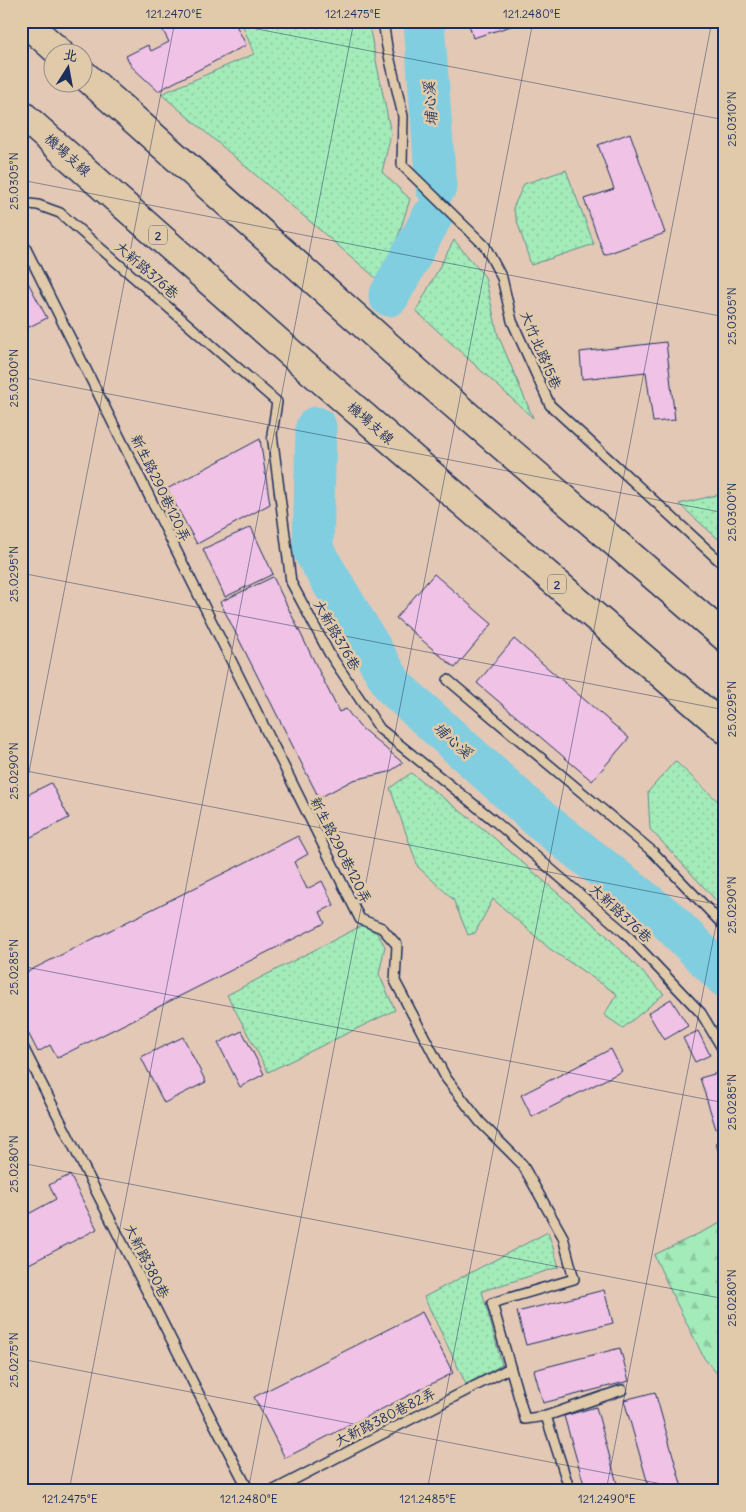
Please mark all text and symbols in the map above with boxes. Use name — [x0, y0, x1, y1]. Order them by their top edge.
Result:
text: 121.2470°E — [146, 6, 202, 21]
text: 121.2475°E — [325, 6, 381, 21]
text: 121.2480°E — [503, 6, 561, 21]
north arrow — [42, 42, 92, 92]
text: 北 — [62, 45, 79, 65]
water label: 埔心溪 — [419, 80, 441, 127]
text: 25.0310°N — [724, 91, 739, 147]
street label: 機場支線 — [41, 130, 95, 180]
text: 25.0305°N — [6, 152, 21, 210]
road number: 2 — [149, 226, 167, 244]
street label: 大新路376巷 — [111, 237, 183, 303]
text: 25.0305°N — [724, 287, 739, 345]
street label: 大竹北路15巷 — [516, 308, 566, 393]
text: 25.0300°N — [6, 349, 21, 407]
street label: 機場支線 — [344, 398, 398, 448]
street label: 新生路290巷120弄 — [127, 431, 195, 545]
text: 25.0300°N — [724, 483, 739, 541]
text: 25.0295°N — [6, 546, 21, 602]
road number: 2 — [548, 574, 566, 594]
street label: 大新路376巷 — [310, 596, 365, 674]
text: 25.0295°N — [724, 681, 739, 737]
water label: 埔心溪 — [430, 718, 477, 763]
text: 25.0290°N — [6, 742, 21, 800]
street label: 新生路290巷120弄 — [306, 794, 376, 906]
text: 25.0290°N — [724, 876, 739, 934]
street label: 大新路376巷 — [586, 880, 657, 947]
text: 25.0285°N — [6, 939, 21, 995]
text: 25.0285°N — [724, 1074, 739, 1130]
text: 25.0280°N — [6, 1135, 21, 1193]
street label: 大新路380巷 — [121, 1221, 174, 1302]
text: 25.0280°N — [724, 1269, 739, 1327]
text: 25.0275°N — [6, 1332, 21, 1388]
street label: 大新路380巷82弄 — [331, 1384, 439, 1450]
text: 121.2475°E — [42, 1491, 98, 1506]
text: 121.2480°E — [220, 1491, 278, 1506]
text: 121.2485°E — [400, 1491, 456, 1506]
text: 121.2490°E — [578, 1491, 636, 1506]

